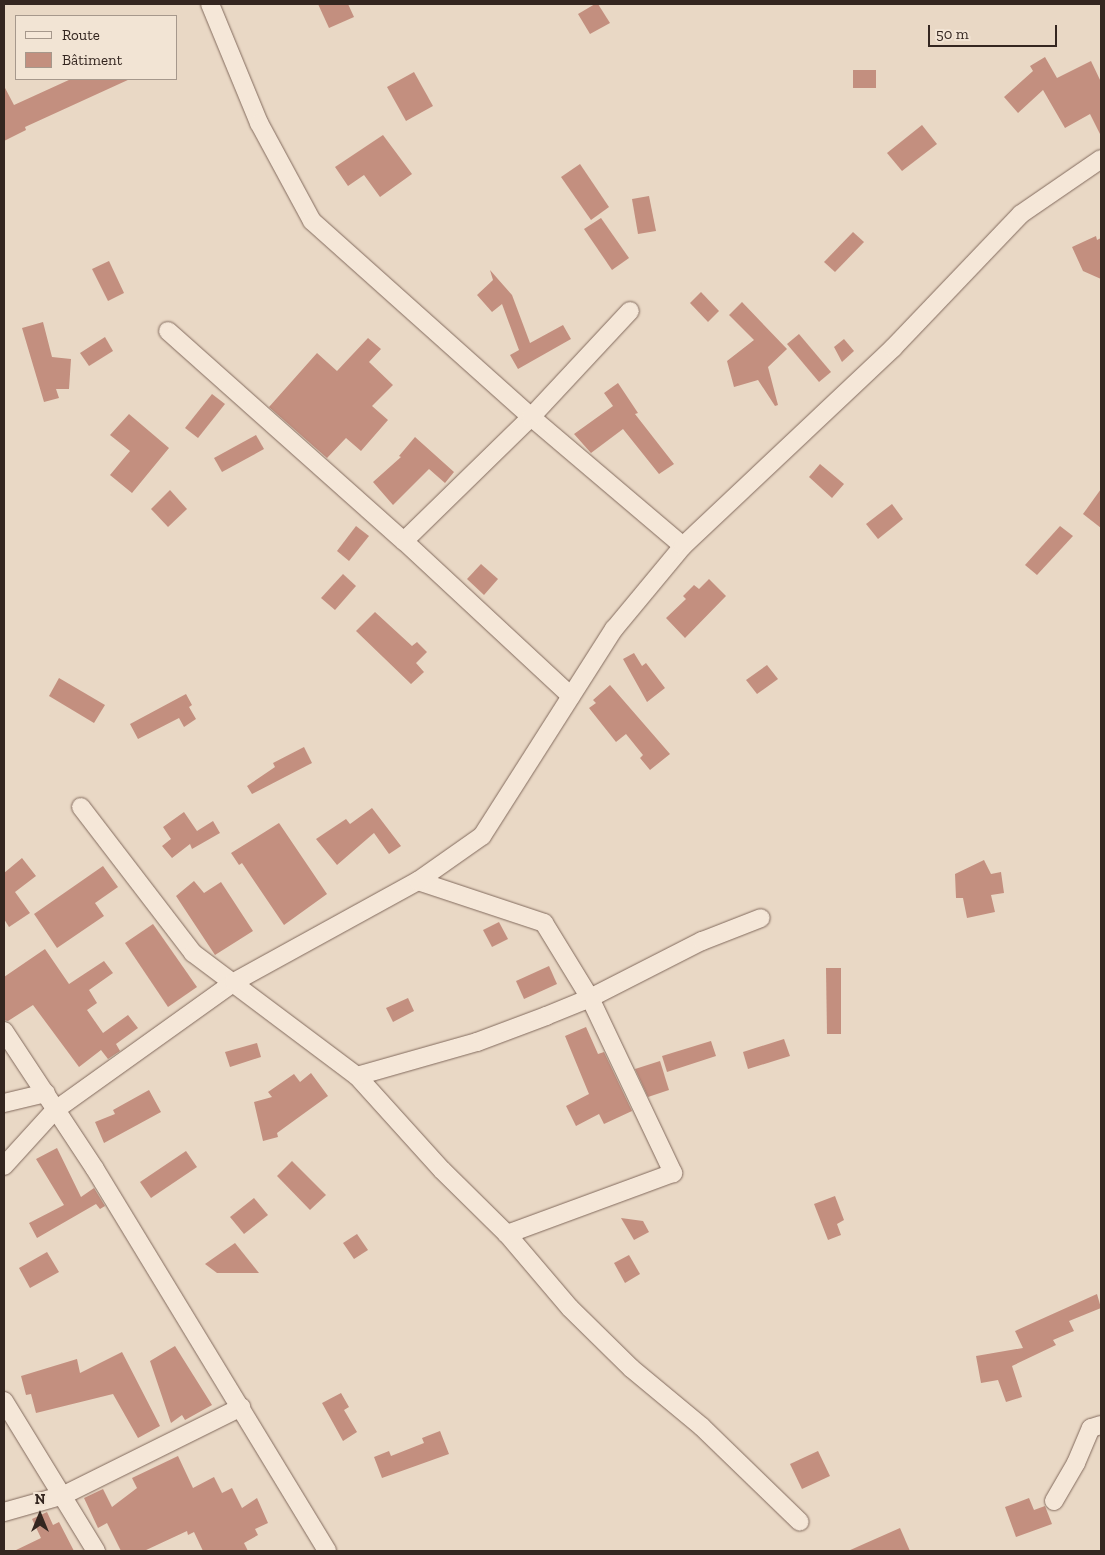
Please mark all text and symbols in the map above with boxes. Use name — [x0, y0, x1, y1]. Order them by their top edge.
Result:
legend — [15, 15, 178, 80]
scale bar — [930, 15, 1059, 47]
text: 50 m — [936, 25, 969, 43]
text: Route — [62, 26, 100, 44]
text: Bâtiment — [62, 51, 122, 69]
north arrow — [15, 1490, 65, 1540]
text: N — [35, 1491, 45, 1508]

